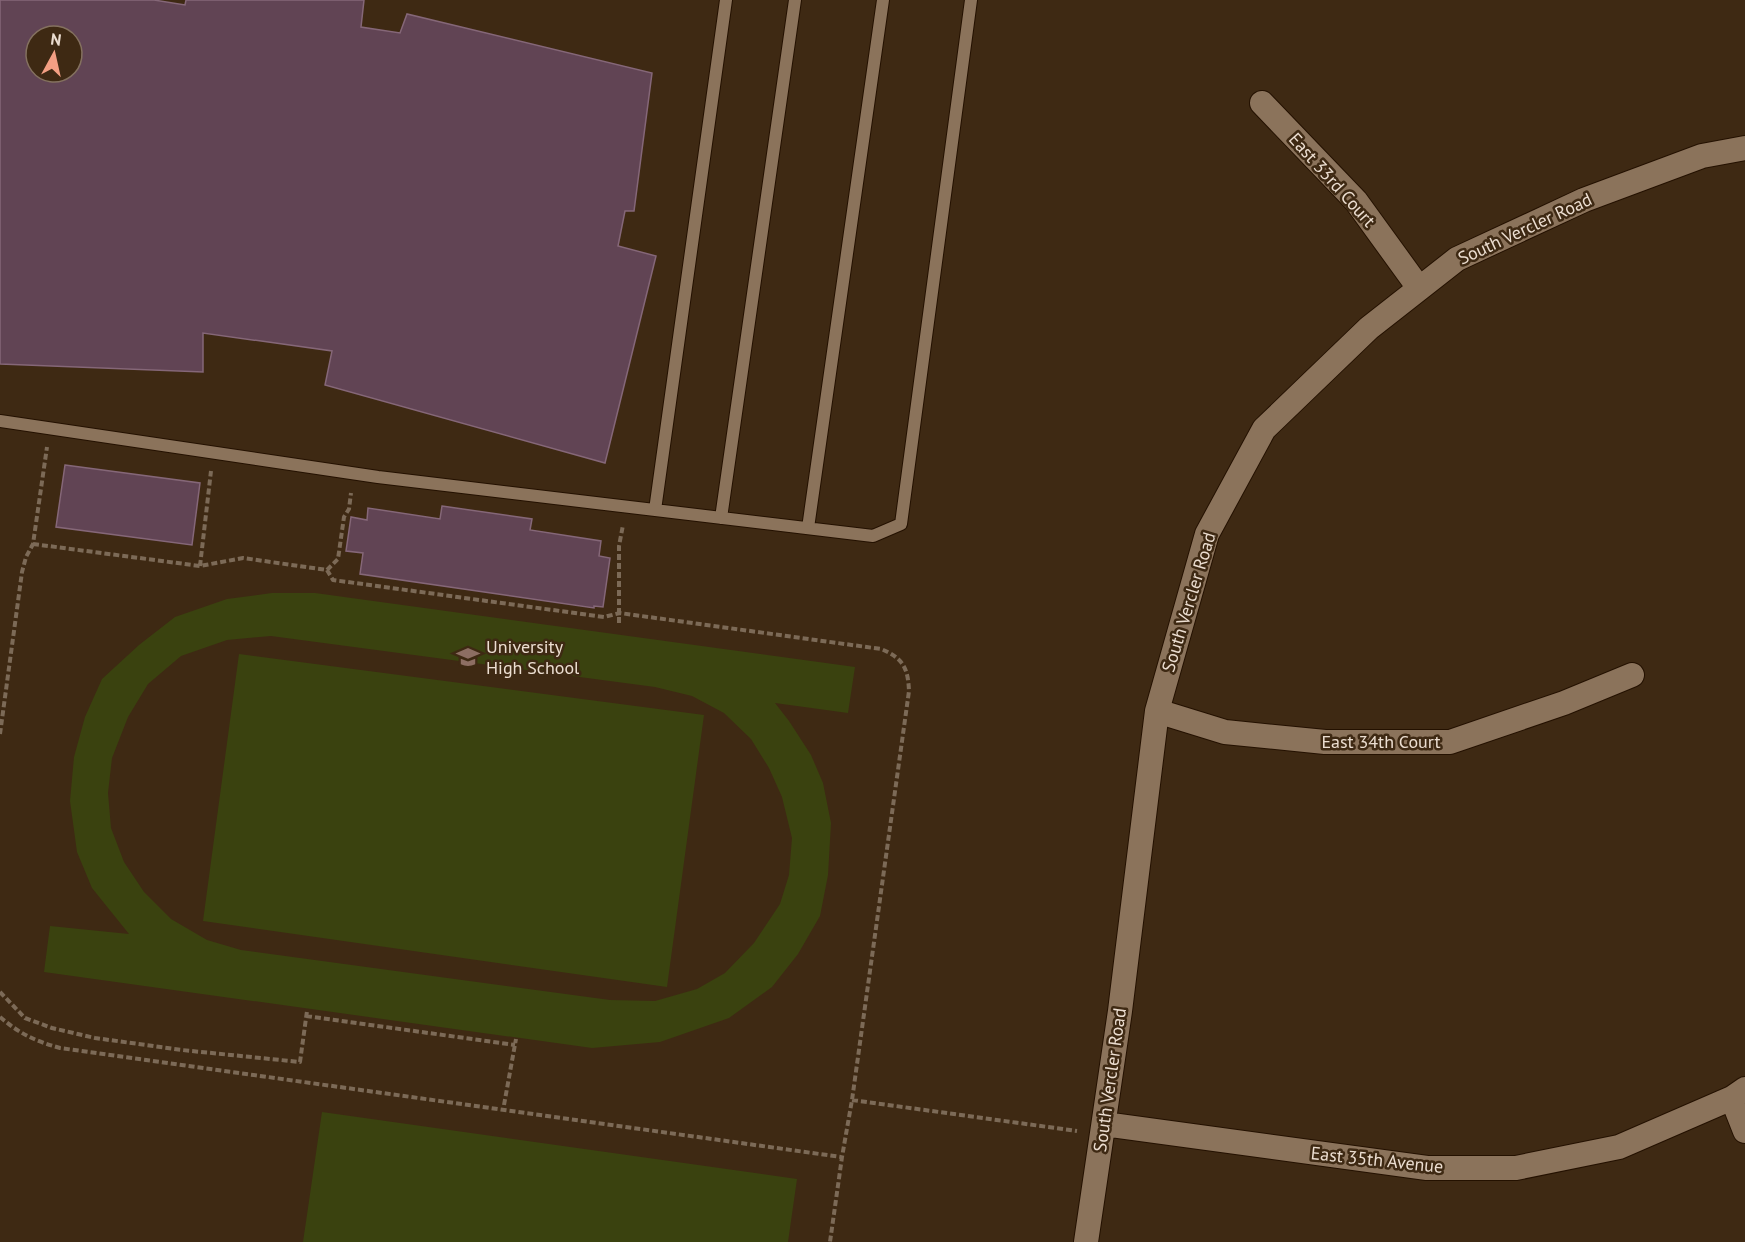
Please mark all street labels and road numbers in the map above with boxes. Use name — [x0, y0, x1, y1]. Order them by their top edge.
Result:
street label: East 33rd Court — [1284, 128, 1381, 232]
street label: South Vercler Road — [1454, 187, 1595, 270]
street label: South Vercler Road — [1156, 529, 1221, 675]
street label: East 34th Court — [1321, 730, 1441, 753]
street label: South Vercler Road — [1088, 1006, 1131, 1153]
street label: East 35th Avenue — [1310, 1141, 1444, 1178]

